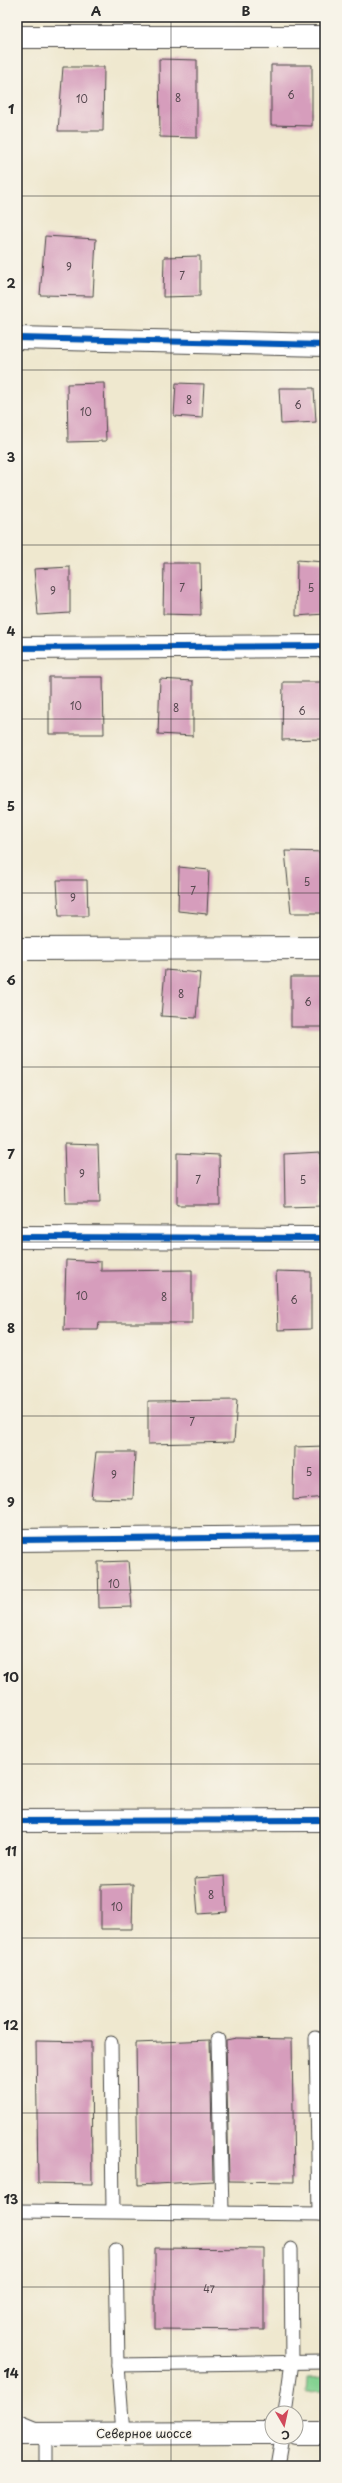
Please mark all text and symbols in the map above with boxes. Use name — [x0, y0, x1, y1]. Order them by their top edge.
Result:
text: A — [91, 1, 101, 20]
text: B — [242, 1, 251, 20]
house number: 6 — [287, 87, 295, 102]
house number: 8 — [175, 90, 181, 105]
house number: 10 — [76, 91, 88, 106]
text: 1 — [8, 99, 14, 118]
house number: 9 — [66, 259, 72, 274]
house number: 7 — [179, 268, 185, 283]
text: 2 — [6, 273, 16, 292]
house number: 8 — [186, 392, 192, 407]
house number: 6 — [294, 397, 302, 412]
house number: 10 — [80, 404, 92, 419]
text: 3 — [7, 447, 16, 466]
house number: 7 — [179, 580, 185, 595]
house number: 5 — [308, 580, 314, 595]
house number: 9 — [50, 583, 56, 598]
text: 4 — [7, 621, 16, 640]
house number: 10 — [70, 698, 82, 713]
house number: 8 — [173, 700, 179, 715]
house number: 6 — [298, 703, 306, 718]
text: 5 — [7, 796, 15, 815]
house number: 5 — [304, 874, 310, 889]
house number: 7 — [190, 883, 196, 898]
house number: 9 — [70, 890, 76, 905]
text: 6 — [6, 970, 16, 989]
house number: 8 — [178, 986, 184, 1001]
house number: 6 — [304, 994, 312, 1009]
text: 7 — [7, 1144, 15, 1163]
house number: 9 — [79, 1166, 85, 1181]
house number: 7 — [195, 1172, 201, 1187]
house number: 5 — [300, 1172, 306, 1187]
house number: 10 — [76, 1288, 88, 1303]
house number: 8 — [161, 1289, 167, 1304]
house number: 6 — [290, 1292, 298, 1307]
text: 8 — [7, 1318, 15, 1337]
house number: 7 — [189, 1414, 195, 1429]
house number: 5 — [306, 1464, 312, 1479]
house number: 9 — [111, 1467, 117, 1482]
text: 9 — [7, 1492, 15, 1511]
house number: 10 — [108, 1576, 120, 1591]
text: 10 — [3, 1667, 19, 1686]
text: 11 — [5, 1841, 17, 1860]
house number: 8 — [208, 1887, 214, 1902]
house number: 10 — [111, 1899, 123, 1914]
text: 12 — [3, 2015, 19, 2034]
text: 13 — [4, 2189, 19, 2208]
house number: 47 — [203, 2281, 216, 2296]
text: 14 — [3, 2363, 19, 2382]
north arrow — [264, 2405, 304, 2445]
street label: Северное шоссе — [96, 2424, 192, 2442]
text: С — [280, 2426, 291, 2444]

